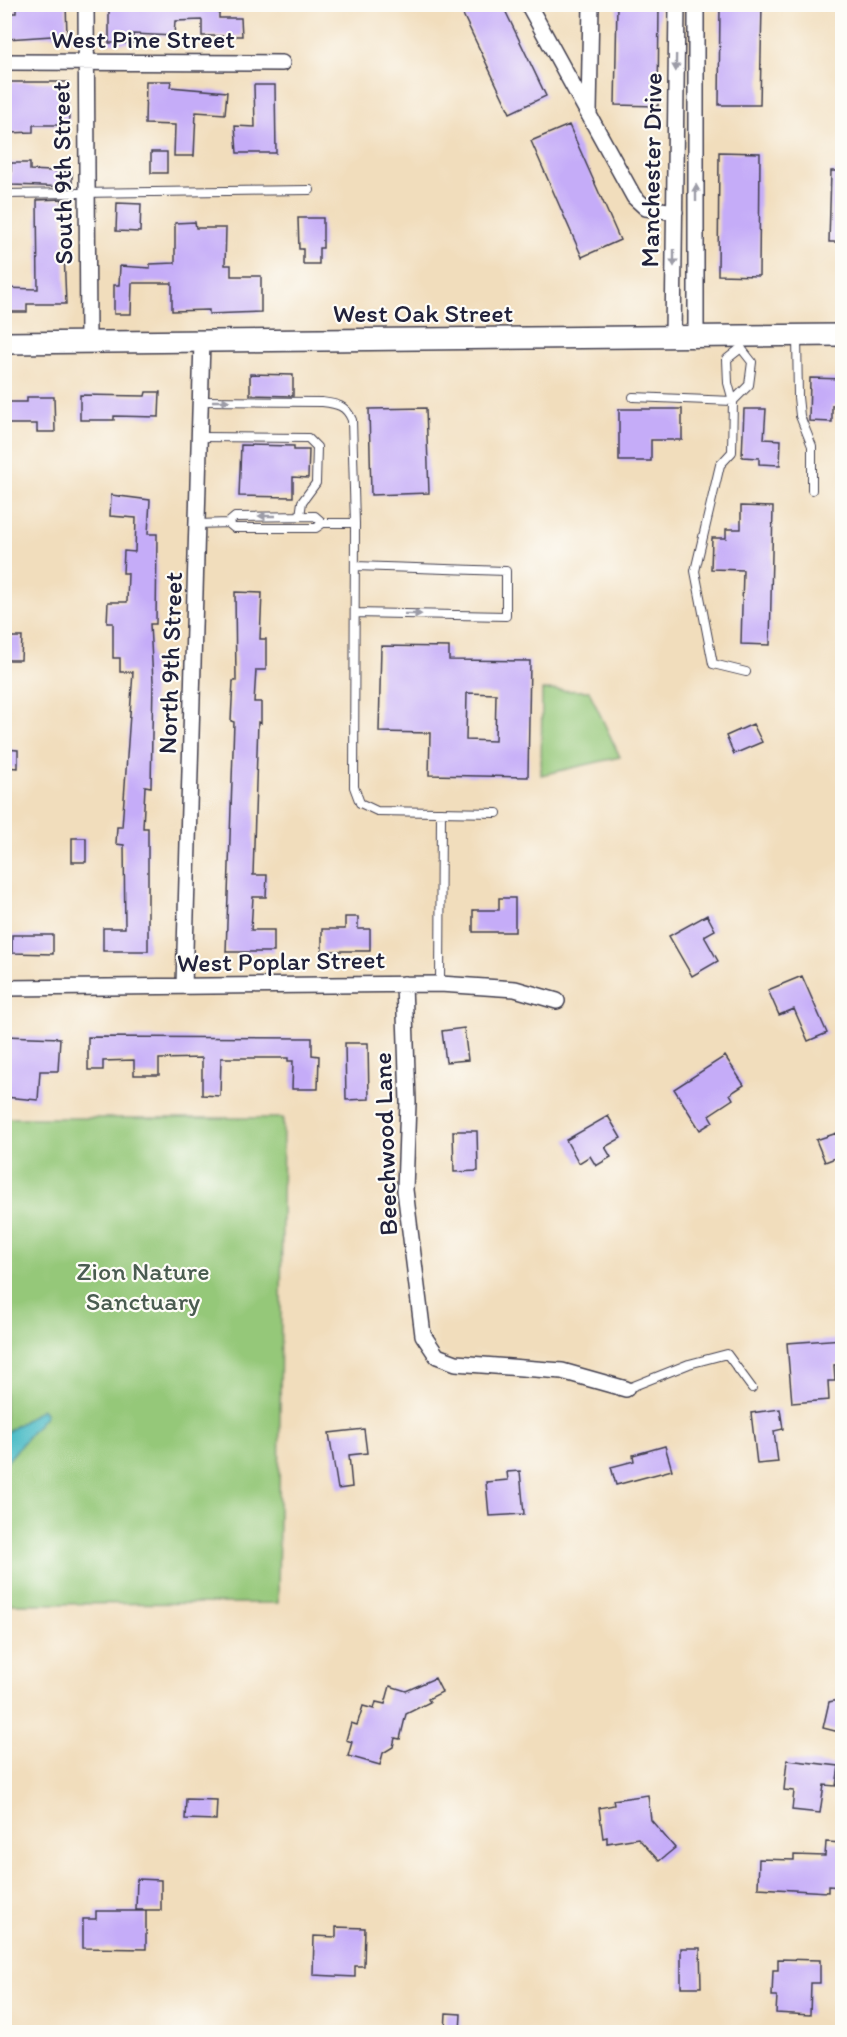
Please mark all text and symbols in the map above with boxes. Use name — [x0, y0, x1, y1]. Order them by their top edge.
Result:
street label: West Pine Street — [51, 23, 235, 55]
one-way arrow — [671, 53, 681, 72]
street label: Manchester Drive — [633, 72, 669, 268]
street label: South 9th Street — [44, 81, 80, 265]
one-way arrow — [691, 184, 701, 203]
one-way arrow — [669, 248, 679, 267]
street label: West Oak Street — [333, 297, 514, 329]
one-way arrow — [211, 396, 230, 406]
one-way arrow — [257, 512, 276, 521]
street label: North 9th Street — [151, 571, 189, 755]
one-way arrow — [404, 609, 423, 619]
street label: West Poplar Street — [177, 943, 386, 979]
street label: Beechwood Lane — [366, 1052, 404, 1236]
park label: Zion Nature Sanctuary — [76, 1255, 210, 1317]

